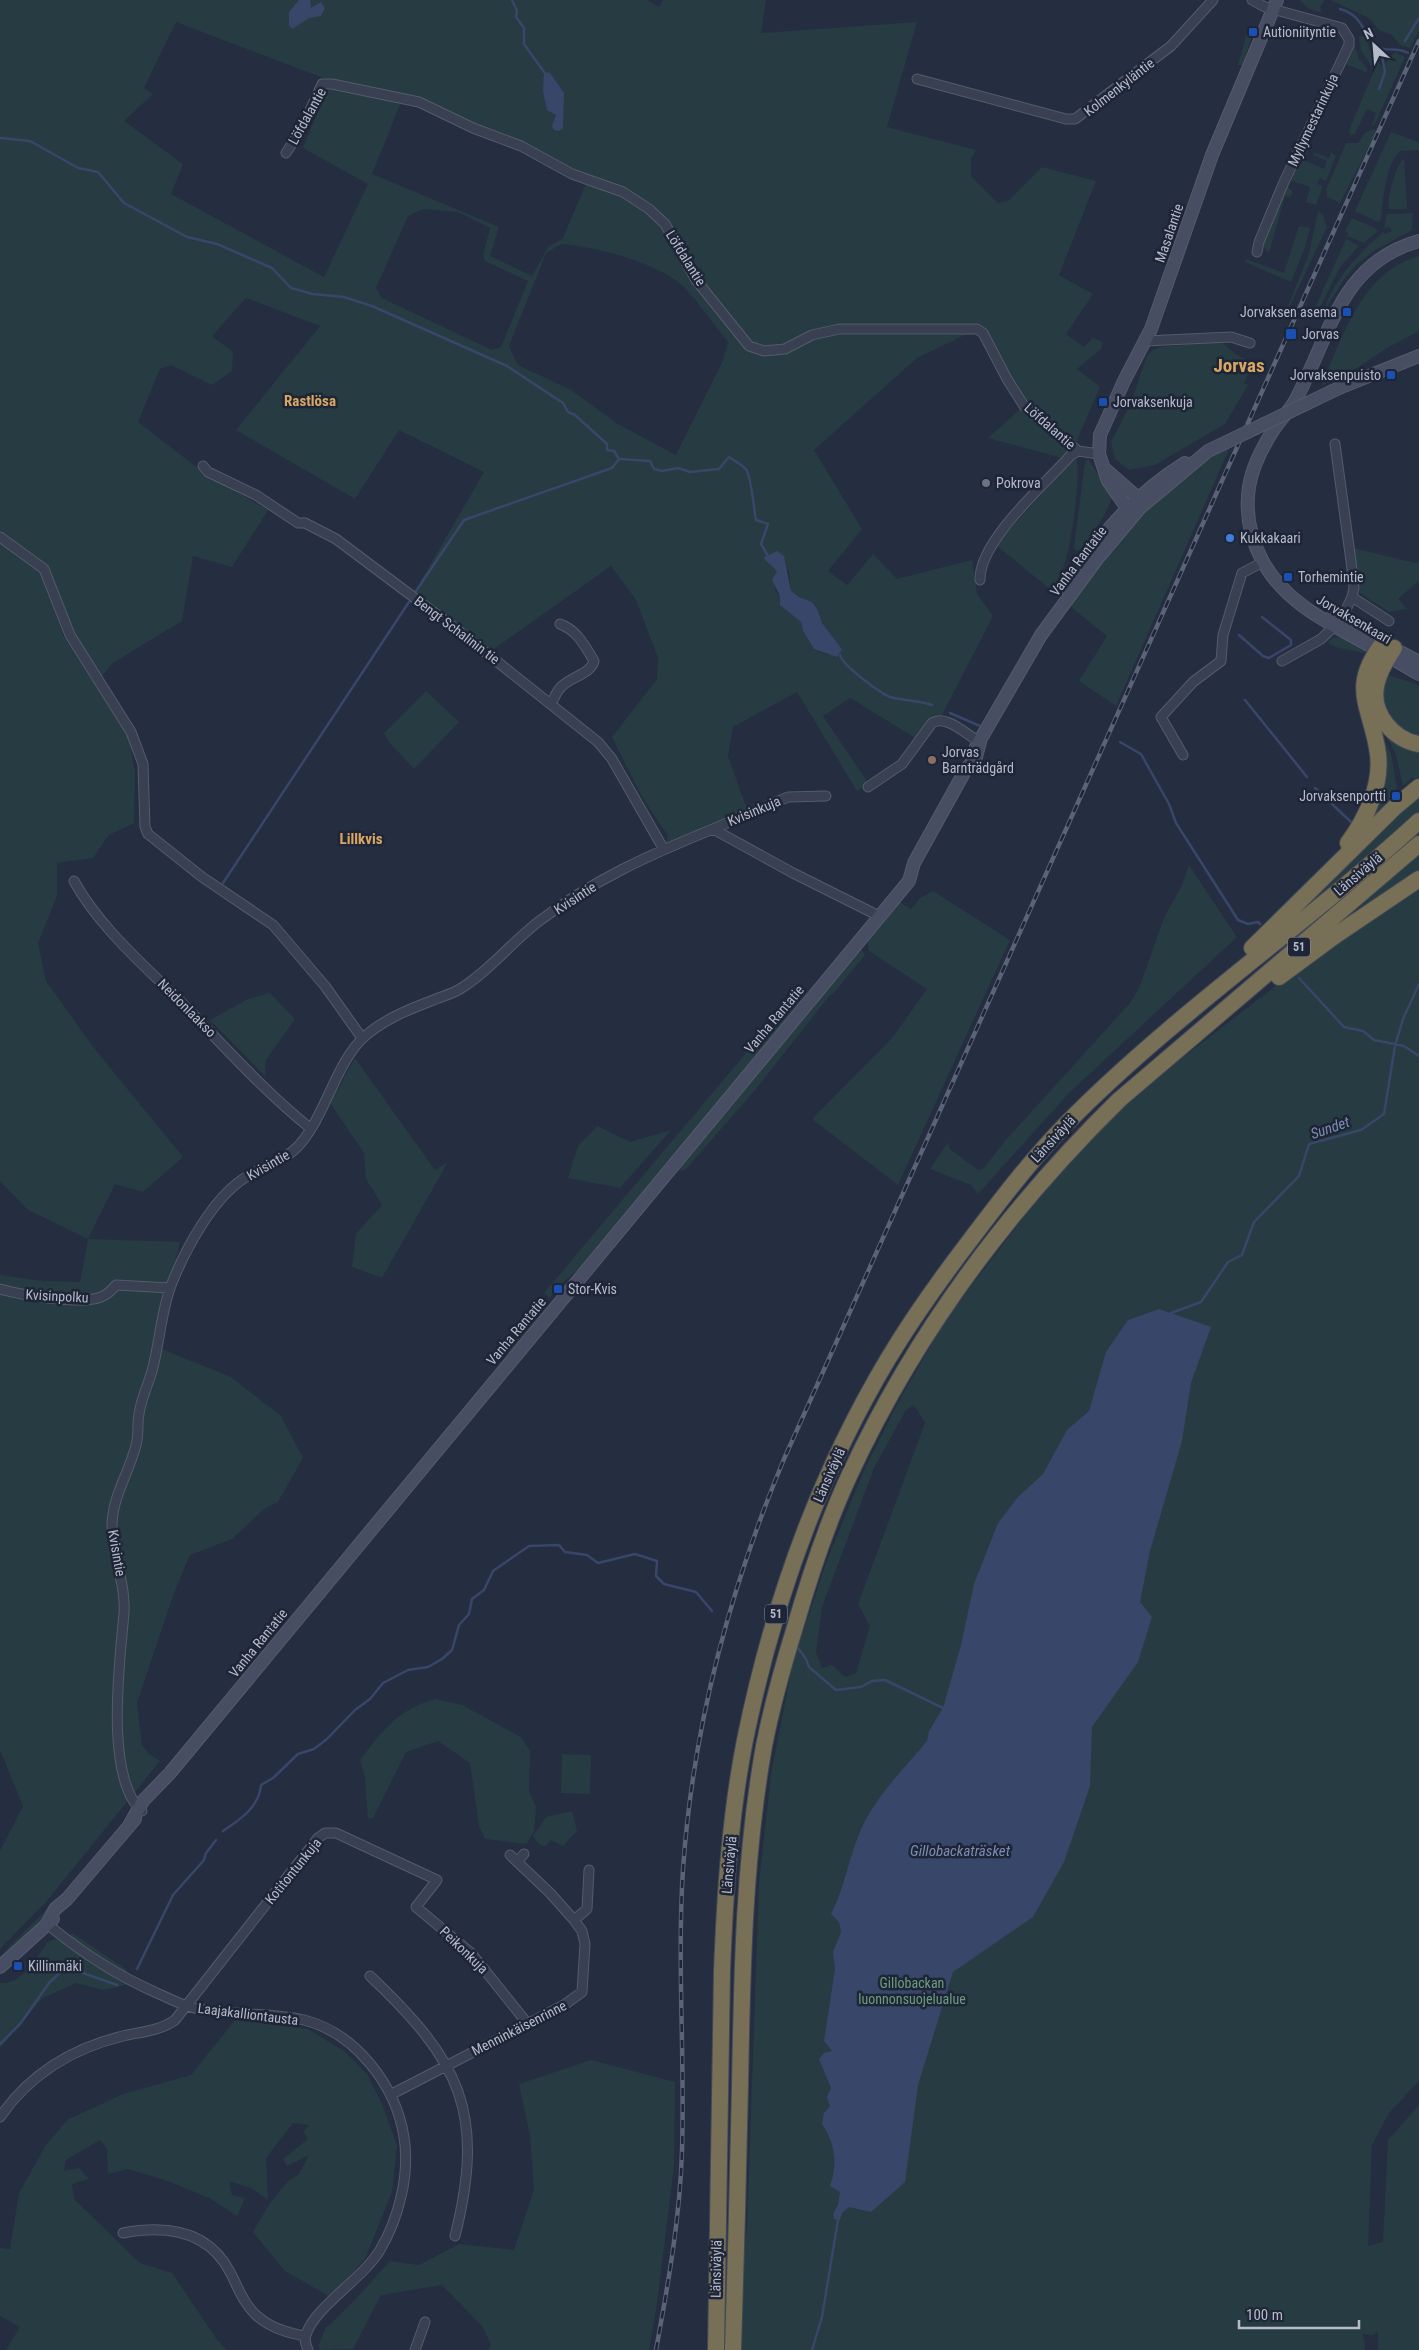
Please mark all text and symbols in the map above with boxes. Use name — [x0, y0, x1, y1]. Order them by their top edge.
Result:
north arrow — [1349, 20, 1399, 70]
place label: Autioniityntie — [1263, 24, 1336, 40]
text: N — [1361, 24, 1376, 42]
marker: Autioniityntie — [1247, 26, 1259, 38]
street label: Kolmenkyläntie — [1081, 54, 1157, 119]
street label: Myllymestarinkuja — [1285, 71, 1341, 169]
street label: Löfdalantie — [285, 85, 329, 147]
street label: Masalantie — [1152, 201, 1187, 264]
street label: Löfdalantie — [663, 227, 709, 289]
place label: Jorvaksen asema — [1240, 304, 1337, 320]
marker: Jorvaksen asema — [1341, 306, 1353, 318]
place label: Jorvas — [1302, 326, 1339, 342]
marker: Jorvas — [1284, 327, 1298, 341]
district label: Jorvas — [1213, 354, 1265, 377]
place label: Jorvaksenpuisto — [1290, 367, 1381, 383]
marker: Jorvaksenpuisto — [1385, 369, 1397, 381]
district label: Rastlösa — [284, 392, 336, 410]
place label: Jorvaksenkuja — [1113, 394, 1193, 410]
marker: Jorvaksenkuja — [1097, 396, 1109, 408]
street label: Löfdalantie — [1021, 400, 1079, 453]
place label: Pokrova — [996, 475, 1041, 491]
marker: Pokrova — [980, 477, 992, 489]
street label: Vanha Rantatie — [1047, 523, 1110, 599]
place label: Kukkakaari — [1240, 530, 1301, 546]
marker: Kukkakaari — [1224, 532, 1236, 544]
place label: Torhemintie — [1298, 569, 1364, 585]
marker: Torhemintie — [1282, 571, 1294, 583]
street label: Jorvaksenkaari — [1314, 591, 1394, 647]
street label: Bengt Schalinin tie — [411, 593, 503, 668]
place label: Jorvas Barnträdgård — [942, 744, 1014, 776]
marker: Jorvas Barnträdgård — [926, 754, 938, 766]
place label: Jorvaksenportti — [1299, 788, 1386, 804]
marker: Jorvaksenportti — [1390, 790, 1402, 802]
street label: Kvisinkuja — [725, 793, 783, 829]
district label: Lillkvis — [339, 830, 383, 848]
street label: Länsiväylä — [1331, 849, 1385, 899]
street label: Kvisintie — [551, 878, 599, 917]
road number: 51 — [1288, 938, 1310, 956]
street label: Neidonlaakso — [155, 976, 219, 1040]
street label: Vanha Rantatie — [741, 982, 807, 1056]
street label: Länsiväylä — [1027, 1112, 1079, 1166]
water label: Sundet — [1308, 1113, 1352, 1143]
street label: Kvisintie — [244, 1146, 293, 1184]
place label: Stor-Kvis — [568, 1281, 617, 1297]
marker: Stor-Kvis — [552, 1283, 564, 1295]
street label: Kvisinpolku — [25, 1286, 89, 1306]
street label: Vanha Rantatie — [483, 1294, 549, 1368]
street label: Länsiväylä — [810, 1445, 848, 1505]
street label: Kvisintie — [105, 1529, 129, 1578]
street label: Vanha Rantatie — [226, 1605, 291, 1680]
road number: 51 — [765, 1605, 787, 1624]
street label: Kotitontunkuja — [262, 1835, 324, 1907]
street label: Länsiväylä — [719, 1835, 739, 1895]
water label: Gillobackaträsket — [910, 1842, 1011, 1860]
street label: Peikonkuja — [437, 1923, 491, 1977]
place label: Killinmäki — [28, 1958, 82, 1974]
marker: Killinmäki — [12, 1960, 24, 1972]
park label: Gillobackan luonnonsuojelualue — [858, 1975, 966, 2007]
street label: Menninkäisenrinne — [469, 1997, 569, 2059]
street label: Laajakalliontausta — [197, 2000, 299, 2028]
street label: Länsiväylä — [707, 2240, 725, 2298]
scale bar — [1239, 2298, 1359, 2330]
text: 100 m — [1246, 2306, 1283, 2324]

